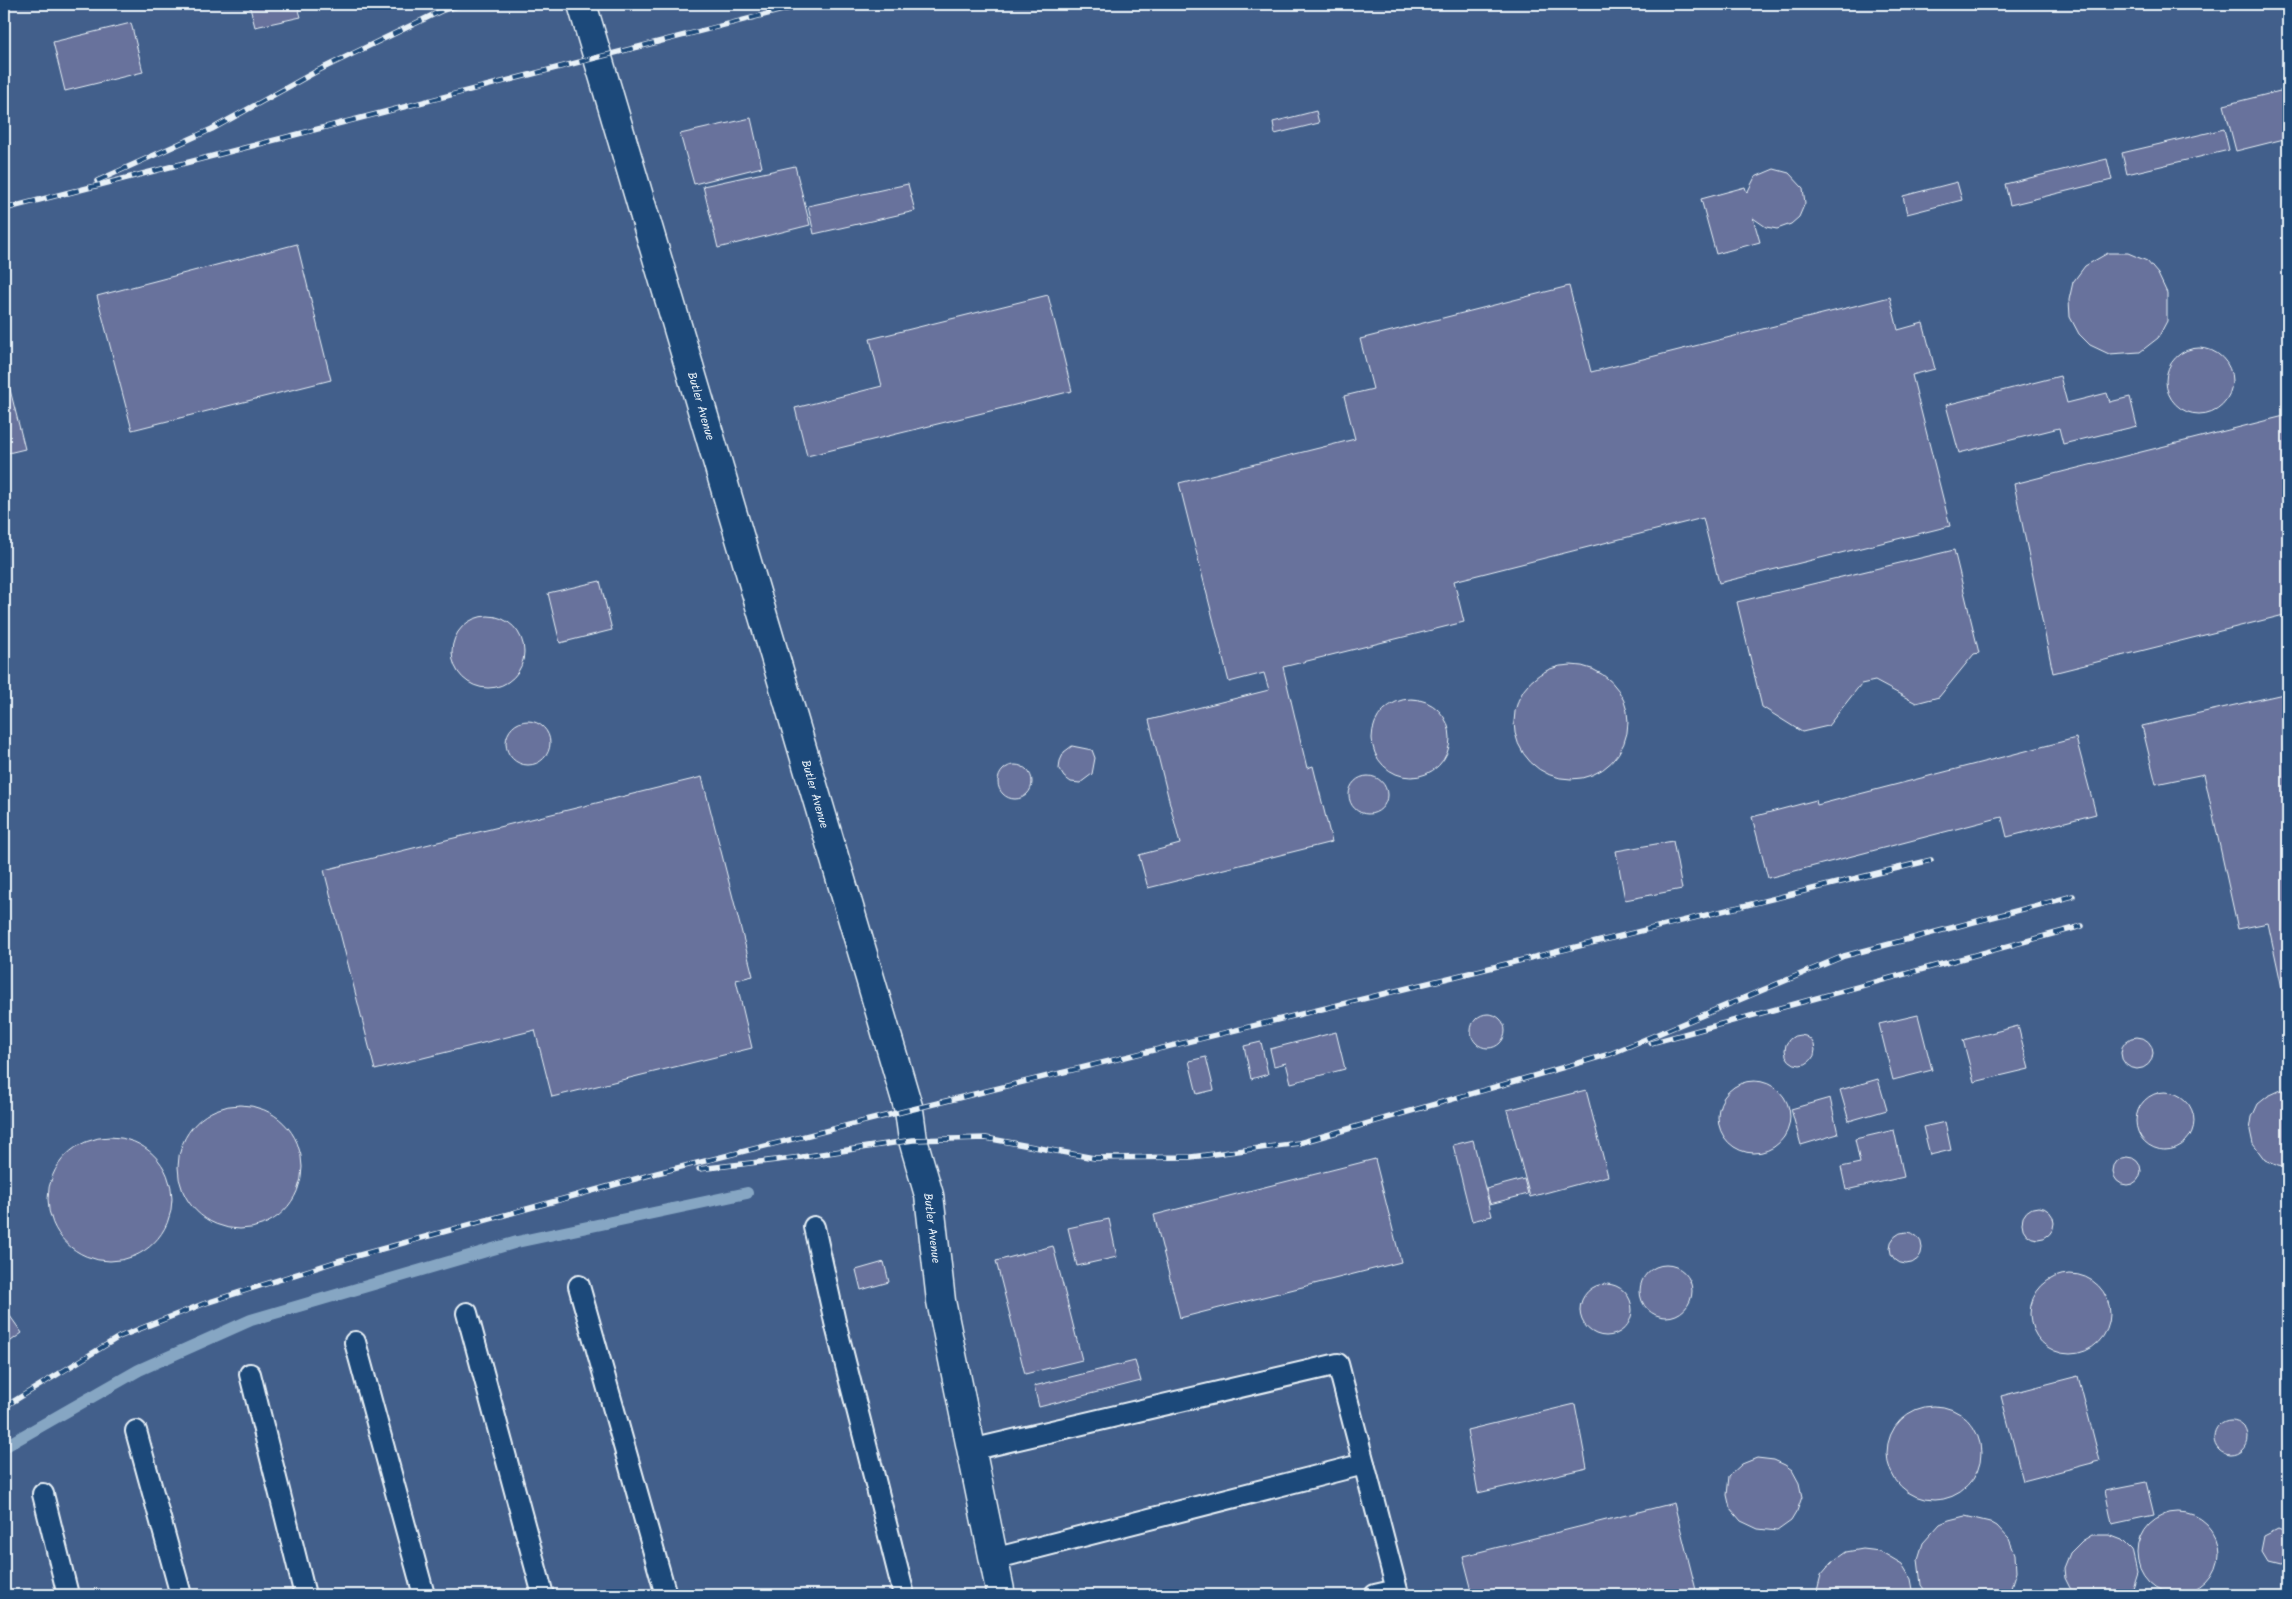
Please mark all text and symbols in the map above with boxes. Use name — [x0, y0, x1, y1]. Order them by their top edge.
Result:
street label: Butler Avenue — [682, 370, 720, 443]
street label: Butler Avenue — [796, 758, 834, 831]
street label: Butler Avenue — [918, 1192, 945, 1265]

